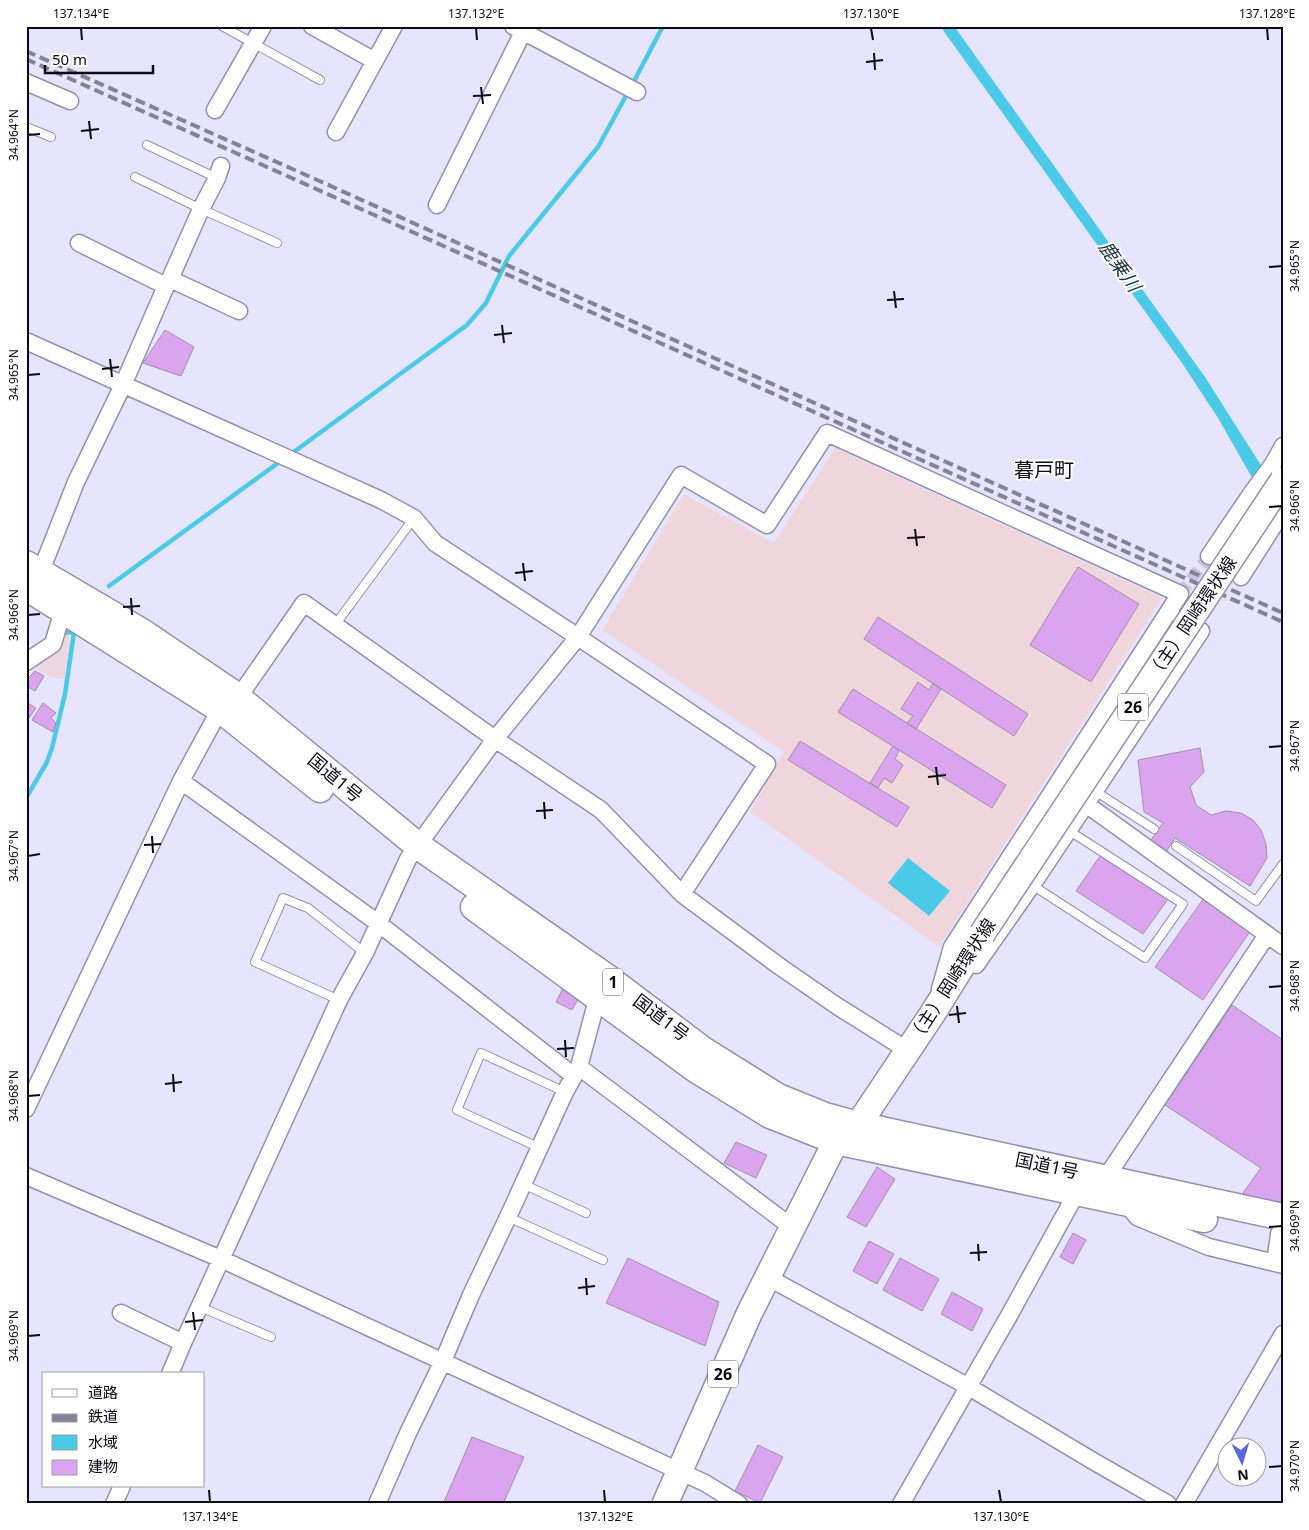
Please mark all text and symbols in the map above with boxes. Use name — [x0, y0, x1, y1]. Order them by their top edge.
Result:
text: 137.134°E — [53, 5, 109, 22]
text: 137.132°E — [448, 5, 504, 22]
text: 137.130°E — [843, 5, 899, 22]
text: 137.128°E — [1239, 5, 1295, 22]
scale bar — [45, 42, 152, 74]
text: 50 m — [52, 49, 87, 69]
text: 34.964°N — [5, 109, 22, 161]
water label: 鹿乗川 — [1093, 235, 1148, 298]
text: 34.965°N — [1286, 240, 1303, 292]
text: 34.965°N — [5, 349, 22, 401]
district label: 暮戸町 — [1014, 456, 1074, 483]
text: 34.966°N — [1286, 480, 1303, 532]
street label: （主）岡崎環状線 — [1141, 551, 1241, 684]
text: 34.966°N — [5, 589, 22, 641]
road number: 26 — [1118, 694, 1148, 720]
text: 34.967°N — [1286, 720, 1303, 772]
street label: 国道1号 — [303, 747, 368, 807]
text: 34.967°N — [5, 830, 22, 882]
street label: （主）岡崎環状線 — [902, 914, 1000, 1047]
text: 34.968°N — [1286, 960, 1303, 1012]
road number: 1 — [603, 969, 623, 996]
street label: 国道1号 — [629, 988, 694, 1046]
text: 34.968°N — [5, 1070, 22, 1122]
street label: 国道1号 — [1013, 1147, 1081, 1183]
text: 34.969°N — [1286, 1200, 1303, 1252]
text: 34.969°N — [5, 1310, 22, 1362]
road number: 26 — [708, 1360, 738, 1388]
legend — [42, 1372, 205, 1488]
text: 道路 — [88, 1382, 118, 1402]
text: 鉄道 — [88, 1406, 118, 1426]
text: 水域 — [88, 1432, 118, 1452]
north arrow — [1216, 1438, 1266, 1488]
text: 34.970°N — [1286, 1440, 1303, 1492]
text: 建物 — [88, 1456, 118, 1476]
text: N — [1237, 1465, 1250, 1485]
text: 137.134°E — [182, 1508, 238, 1525]
text: 137.132°E — [577, 1508, 633, 1525]
text: 137.130°E — [973, 1508, 1029, 1525]

